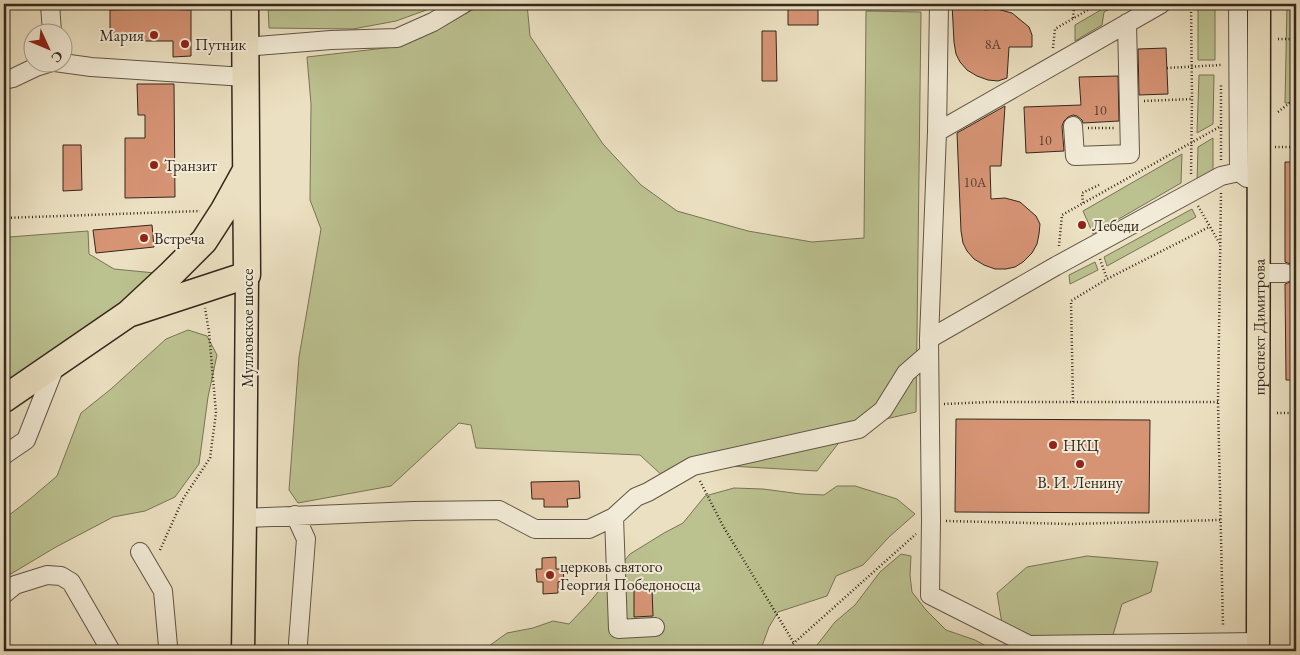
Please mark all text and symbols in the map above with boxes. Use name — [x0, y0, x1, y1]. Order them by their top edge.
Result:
north arrow — [22, 22, 72, 72]
place label: Мария — [100, 25, 144, 46]
marker: Мария — [148, 29, 160, 41]
place label: Путник — [195, 34, 247, 55]
house number: 8А — [985, 35, 1002, 53]
marker: Путник — [179, 38, 191, 50]
text: С — [47, 47, 67, 67]
house number: 10 — [1093, 101, 1107, 119]
house number: 10 — [1038, 131, 1052, 149]
place label: Транзит — [164, 155, 217, 176]
marker: Транзит — [148, 159, 160, 171]
house number: 10А — [963, 173, 987, 191]
place label: Лебеди — [1092, 215, 1140, 236]
marker: Лебеди — [1076, 219, 1088, 231]
place label: Встреча — [154, 228, 205, 249]
marker: Встреча — [138, 232, 150, 244]
street label: проспект Димитрова — [1248, 258, 1269, 395]
street label: Мулловское шоссе — [237, 268, 258, 388]
place label: НКЦ — [1063, 435, 1100, 456]
marker: НКЦ — [1047, 439, 1059, 451]
marker: В. И. Ленину — [1074, 458, 1086, 470]
place label: В. И. Ленину — [1037, 472, 1124, 493]
place label: церковь святого Георгия Победоносца — [560, 556, 702, 595]
marker: церковь святого Георгия Победоносца — [544, 569, 556, 581]

